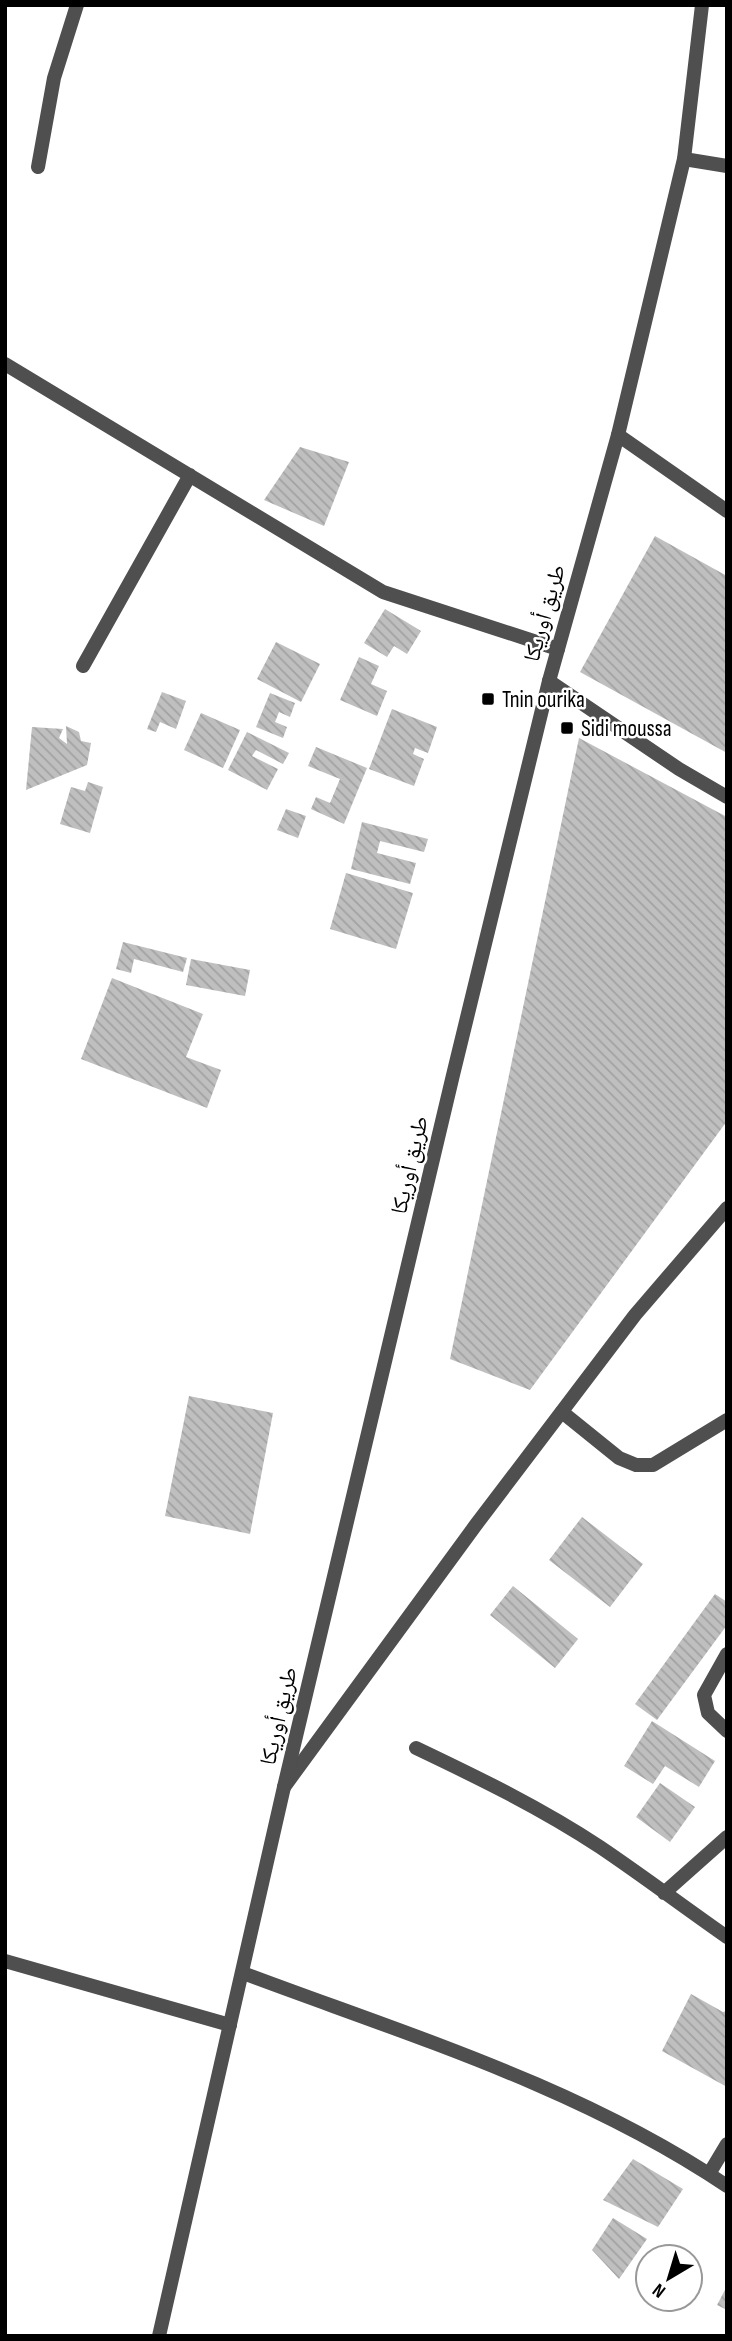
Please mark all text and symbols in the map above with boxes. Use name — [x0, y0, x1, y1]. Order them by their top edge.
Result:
street label: طريق أوريكا — [517, 561, 572, 665]
place label: Tnin ourika — [502, 686, 585, 714]
marker: Tnin ourika — [480, 691, 496, 707]
place label: Sidi moussa — [581, 715, 672, 743]
marker: Sidi moussa — [559, 720, 575, 736]
street label: طريق أوريكا — [384, 1113, 435, 1217]
street label: طريق أوريكا — [253, 1664, 304, 1768]
north arrow — [634, 2243, 704, 2313]
text: N — [648, 2278, 671, 2302]

